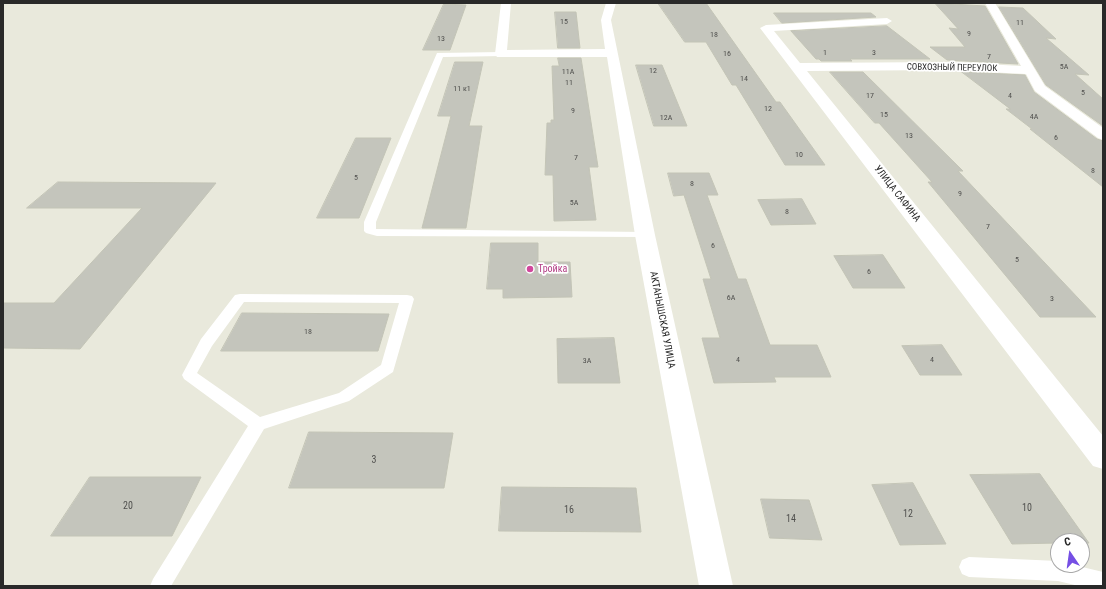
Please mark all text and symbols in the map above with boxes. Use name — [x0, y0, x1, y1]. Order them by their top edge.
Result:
house number: 15 — [560, 17, 568, 27]
house number: 11 — [1016, 18, 1024, 28]
house number: 9 — [967, 29, 971, 39]
house number: 18 — [710, 30, 718, 40]
house number: 13 — [437, 34, 445, 44]
house number: 1 — [823, 48, 827, 58]
house number: 3 — [872, 48, 876, 58]
house number: 16 — [723, 49, 731, 59]
house number: 7 — [987, 52, 991, 62]
street label: СОВХОЗНЫЙ ПЕРЕУЛОК — [907, 62, 997, 74]
house number: 5А — [1060, 62, 1068, 72]
house number: 12 — [649, 66, 657, 76]
house number: 11А — [562, 67, 574, 77]
house number: 14 — [740, 74, 748, 84]
house number: 11 — [565, 78, 573, 88]
house number: 11 к1 — [453, 84, 471, 94]
house number: 5 — [1081, 88, 1085, 98]
house number: 17 — [866, 91, 874, 101]
house number: 4 — [1008, 91, 1012, 101]
house number: 12 — [764, 104, 772, 114]
house number: 9 — [571, 106, 575, 116]
house number: 15 — [880, 110, 888, 120]
house number: 4А — [1030, 112, 1038, 122]
house number: 12А — [660, 113, 672, 123]
house number: 13 — [905, 131, 913, 141]
house number: 6 — [1054, 133, 1058, 143]
house number: 10 — [795, 150, 803, 160]
house number: 7 — [574, 153, 578, 163]
street label: УЛИЦА САФИНА — [871, 163, 923, 225]
house number: 8 — [1091, 166, 1095, 176]
house number: 5 — [354, 173, 358, 183]
house number: 8 — [690, 179, 694, 189]
house number: 9 — [958, 189, 962, 199]
house number: 5А — [570, 198, 578, 208]
house number: 8 — [785, 207, 789, 217]
house number: 7 — [986, 222, 990, 232]
house number: 6 — [711, 241, 715, 251]
house number: 5 — [1015, 255, 1019, 265]
place label: Тройка — [538, 263, 567, 275]
marker: Тройка — [525, 264, 535, 274]
house number: 6 — [867, 267, 871, 277]
street label: АКТАНЫШСКАЯ УЛИЦА — [647, 270, 677, 370]
house number: 6А — [727, 293, 735, 303]
house number: 3 — [1050, 294, 1054, 304]
house number: 18 — [304, 327, 312, 337]
house number: 4 — [736, 355, 740, 365]
house number: 4 — [930, 355, 934, 365]
house number: 3А — [583, 356, 591, 366]
house number: 3 — [372, 454, 376, 466]
house number: 20 — [123, 500, 133, 512]
house number: 10 — [1022, 502, 1032, 514]
house number: 16 — [564, 504, 574, 516]
house number: 12 — [903, 508, 913, 520]
house number: 14 — [786, 513, 796, 525]
north arrow — [1050, 533, 1090, 573]
text: С — [1063, 535, 1072, 549]

